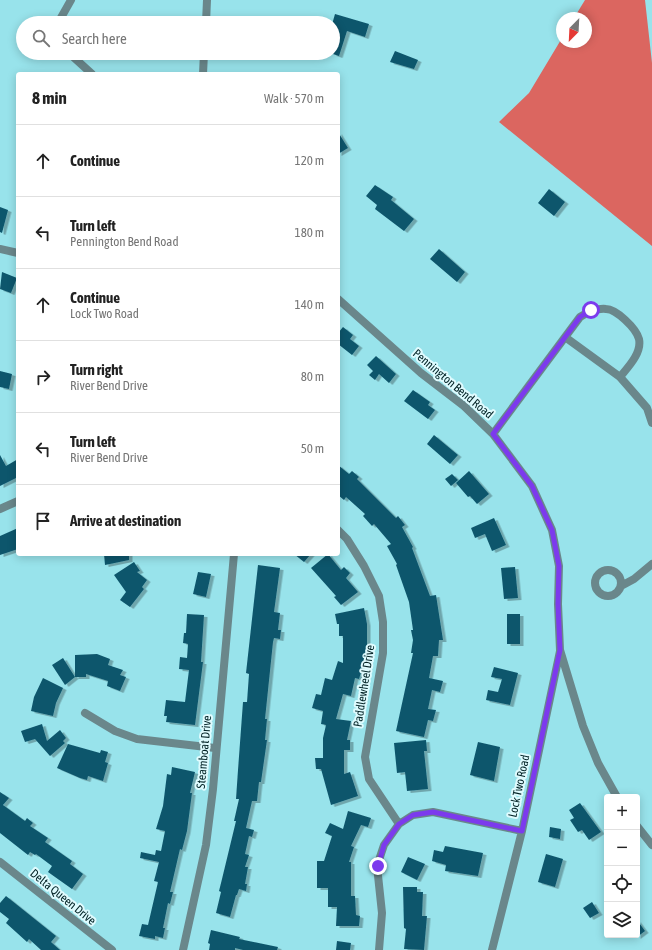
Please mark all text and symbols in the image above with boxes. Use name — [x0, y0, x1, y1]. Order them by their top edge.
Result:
north arrow — [556, 12, 592, 48]
search box — [16, 16, 340, 60]
icon: search — [30, 27, 52, 49]
text: Search here — [62, 30, 127, 47]
text: 8 min — [32, 88, 67, 108]
text: Walk · 570 m — [264, 91, 324, 106]
icon: ahead — [32, 150, 54, 172]
text: Continue — [70, 152, 120, 169]
text: 120 m — [295, 153, 324, 168]
text: Turn left — [70, 217, 116, 234]
icon: left — [32, 222, 54, 244]
text: 180 m — [295, 225, 324, 240]
text: Pennington Bend Road — [70, 234, 179, 249]
text: Continue — [70, 289, 120, 306]
icon: ahead — [32, 294, 54, 316]
text: 140 m — [295, 297, 324, 312]
route start — [582, 301, 600, 319]
text: Lock Two Road — [70, 306, 139, 321]
street label: Pennington Bend Road — [410, 346, 496, 422]
text: Turn right — [70, 361, 123, 378]
icon: right — [32, 366, 54, 388]
text: 80 m — [301, 369, 324, 384]
text: River Bend Drive — [70, 378, 148, 393]
text: Turn left — [70, 433, 116, 450]
icon: left — [32, 438, 54, 460]
text: 50 m — [301, 441, 324, 456]
text: River Bend Drive — [70, 450, 148, 465]
icon: arrive — [32, 510, 54, 532]
text: Arrive at destination — [70, 512, 181, 529]
street label: Paddlewheel Drive — [351, 644, 377, 728]
street label: Steamboat Drive — [194, 715, 214, 789]
street label: Lock Two Road — [506, 753, 532, 819]
map controls — [604, 794, 640, 938]
button: + — [604, 794, 640, 830]
button: − — [604, 830, 640, 866]
route end — [369, 857, 387, 875]
street label: Delta Queen Drive — [27, 866, 99, 928]
button: locate — [604, 866, 640, 902]
button: layers — [604, 902, 640, 938]

